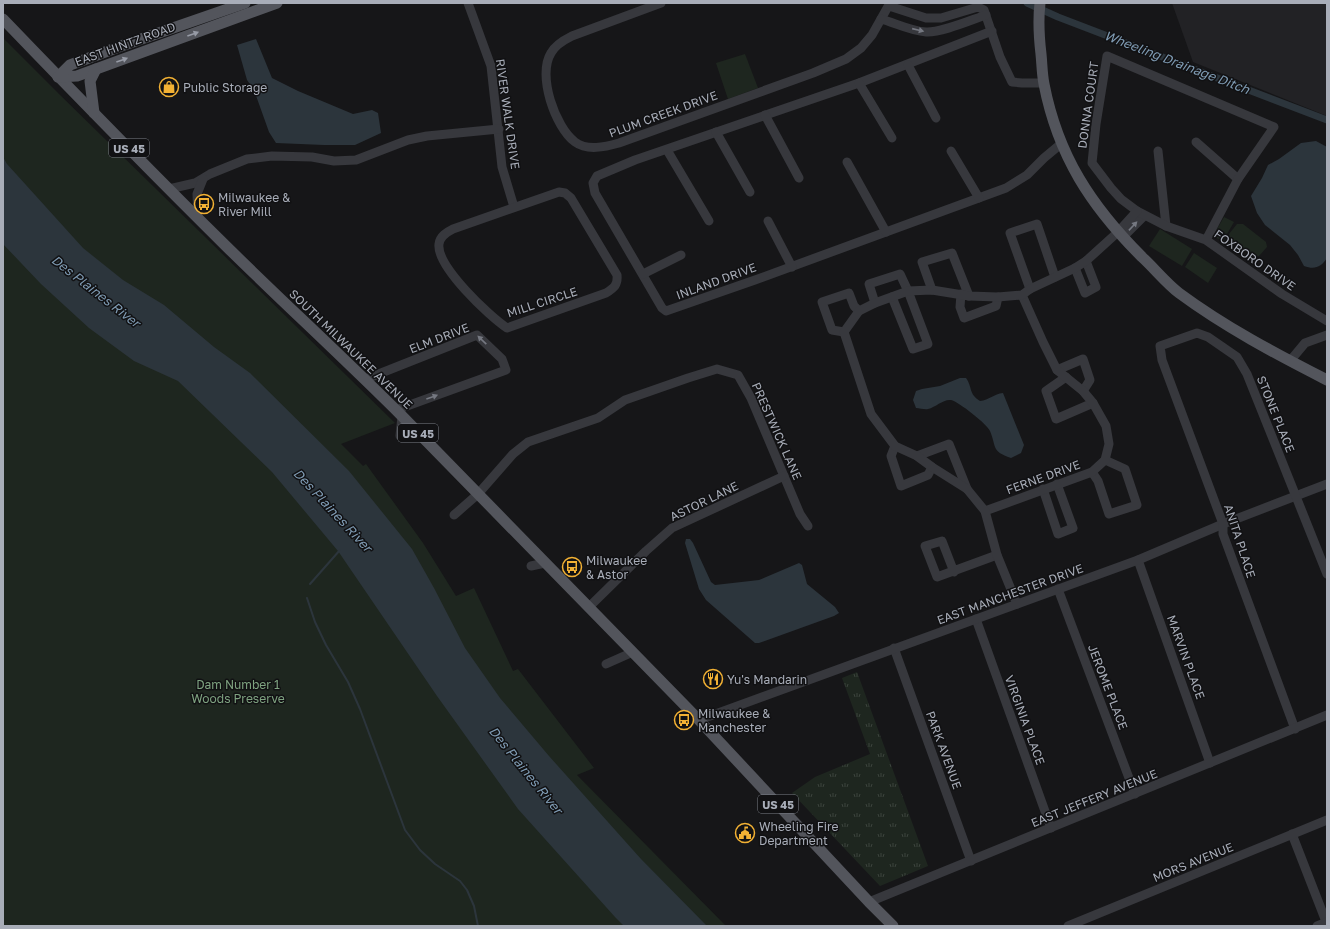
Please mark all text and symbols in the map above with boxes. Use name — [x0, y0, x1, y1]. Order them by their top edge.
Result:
street label: EAST HINTZ ROAD — [73, 19, 177, 69]
water label: Wheeling Drainage Ditch — [1102, 27, 1253, 97]
one-way arrow — [912, 28, 925, 34]
one-way arrow — [187, 30, 199, 36]
one-way arrow — [116, 56, 128, 62]
street label: RIVER WALK DRIVE — [493, 58, 523, 170]
street label: DONNA COURT — [1074, 60, 1102, 150]
shop icon: Public Storage — [158, 76, 180, 98]
place label: Public Storage — [183, 80, 267, 95]
street label: PLUM CREEK DRIVE — [607, 87, 719, 141]
road number: US 45 — [109, 139, 149, 157]
place label: Milwaukee & River Mill — [218, 190, 290, 219]
bus stop icon: Milwaukee & River Mill — [193, 193, 215, 215]
one-way arrow — [1129, 221, 1138, 232]
street label: FOXBORO DRIVE — [1211, 226, 1299, 294]
water label: Des Plaines River — [49, 251, 145, 332]
street label: INLAND DRIVE — [674, 260, 758, 302]
street label: MILL CIRCLE — [505, 284, 579, 320]
street label: SOUTH MILWAUKEE AVENUE — [286, 286, 416, 412]
street label: ELM DRIVE — [407, 320, 471, 356]
one-way arrow — [478, 336, 487, 345]
street label: STONE PLACE — [1254, 373, 1298, 455]
street label: PRESTWICK LANE — [749, 380, 805, 482]
one-way arrow — [427, 393, 439, 399]
road number: US 45 — [398, 424, 438, 442]
street label: FERNE DRIVE — [1004, 457, 1082, 497]
water label: Des Plaines River — [290, 465, 377, 556]
street label: ASTOR LANE — [667, 478, 741, 524]
street label: ANITA PLACE — [1221, 502, 1259, 580]
place label: Milwaukee & Astor — [586, 553, 647, 582]
bus stop icon: Milwaukee & Astor — [561, 556, 583, 578]
street label: EAST MANCHESTER DRIVE — [935, 561, 1085, 627]
street label: MARVIN PLACE — [1164, 613, 1208, 701]
street label: JEROME PLACE — [1085, 642, 1131, 732]
restaurant icon: Yu's Mandarin — [702, 668, 724, 690]
place label: Yu's Mandarin — [727, 672, 807, 687]
street label: VIRGINIA PLACE — [1002, 673, 1048, 767]
park label: Dam Number 1 Woods Preserve — [191, 677, 285, 706]
place label: Milwaukee & Manchester — [698, 706, 770, 735]
bus stop icon: Milwaukee & Manchester — [673, 709, 695, 731]
street label: PARK AVENUE — [923, 709, 965, 791]
water label: Des Plaines River — [486, 723, 567, 818]
street label: EAST JEFFERY AVENUE — [1029, 766, 1159, 830]
road number: US 45 — [758, 795, 798, 813]
place label: Wheeling Fire Department — [759, 819, 839, 848]
public building icon: Wheeling Fire Department — [734, 822, 756, 844]
street label: MORS AVENUE — [1151, 839, 1235, 885]

